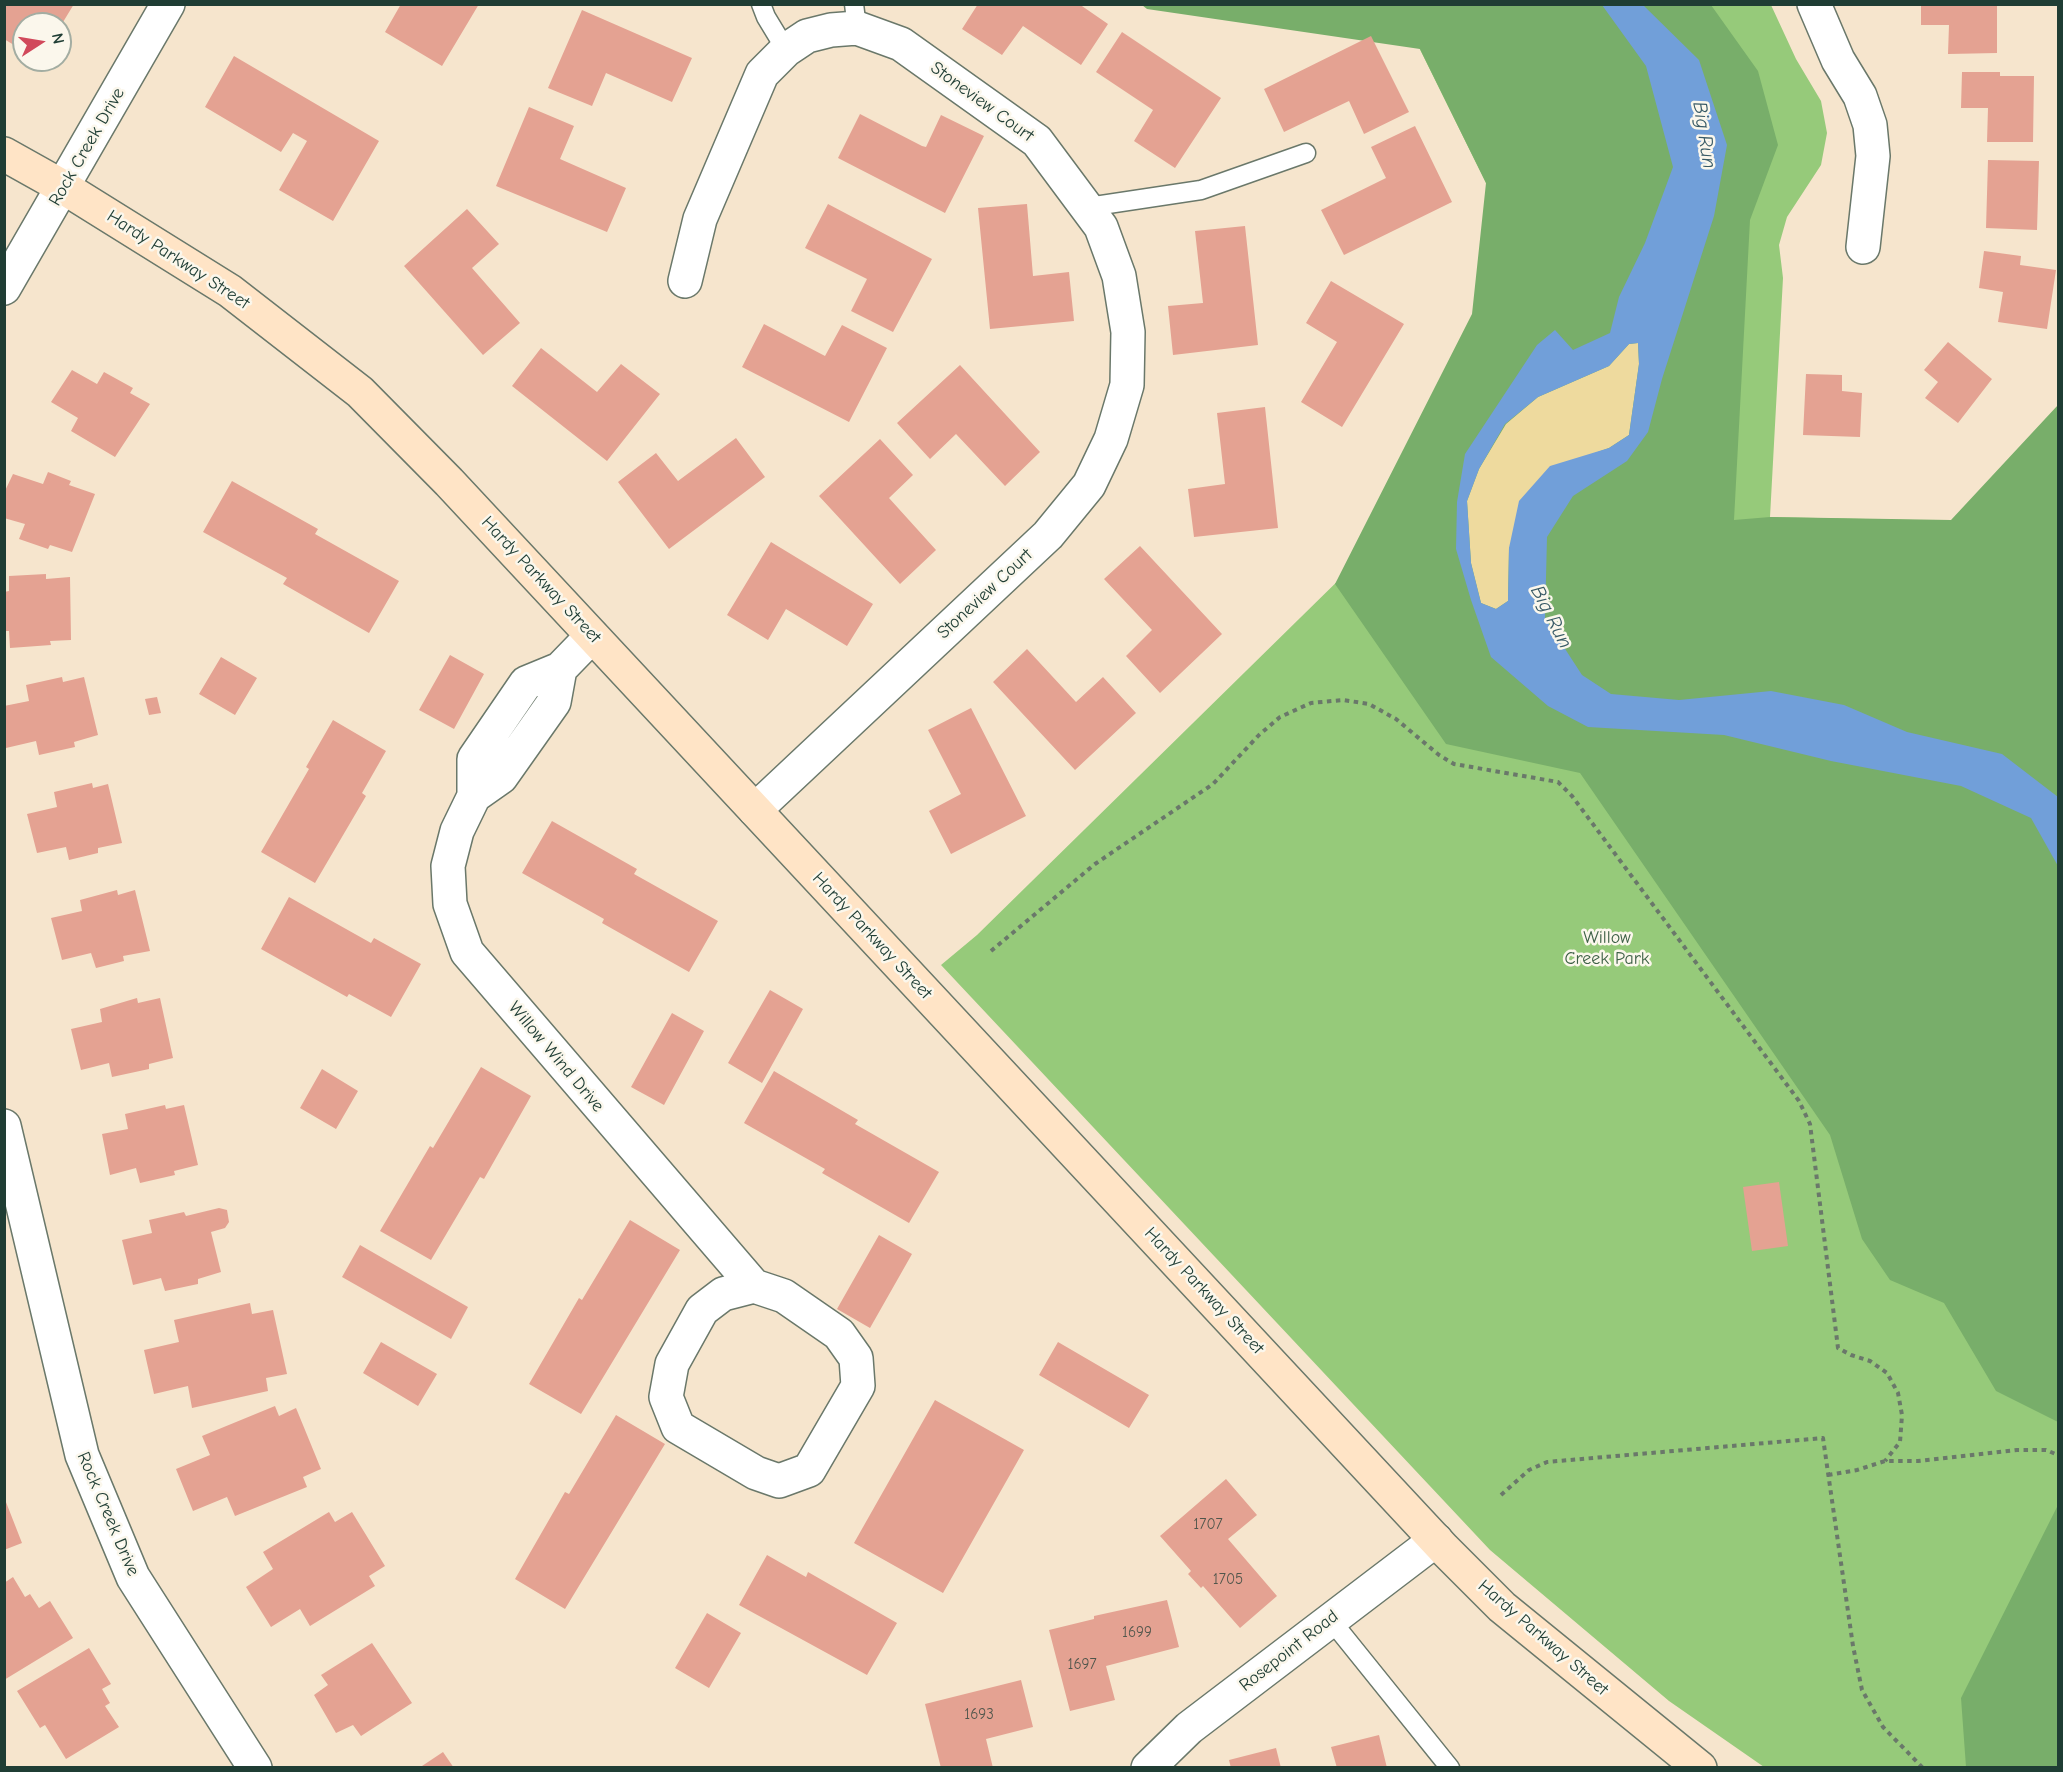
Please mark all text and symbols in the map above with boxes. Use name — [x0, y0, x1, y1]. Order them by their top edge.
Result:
north arrow — [12, 12, 72, 72]
text: N — [48, 32, 68, 46]
street label: Stoneview Court — [926, 57, 1038, 147]
street label: Rock Creek Drive — [44, 84, 130, 210]
water label: Big Run — [1687, 100, 1721, 170]
street label: Hardy Parkway Street — [103, 206, 253, 314]
street label: Hardy Parkway Street — [477, 512, 605, 648]
street label: Stoneview Court — [933, 544, 1037, 644]
water label: Big Run — [1525, 581, 1577, 653]
street label: Hardy Parkway Street — [808, 868, 936, 1004]
park label: Willow Creek Park — [1564, 927, 1650, 970]
street label: Willow Wind Drive — [503, 997, 609, 1117]
street label: Hardy Parkway Street — [1140, 1223, 1268, 1359]
street label: Rock Creek Drive — [72, 1449, 144, 1579]
house number: 1707 — [1193, 1516, 1223, 1534]
house number: 1705 — [1213, 1571, 1243, 1589]
street label: Hardy Parkway Street — [1473, 1575, 1613, 1701]
street label: Rosepoint Road — [1235, 1606, 1343, 1696]
house number: 1699 — [1122, 1624, 1152, 1642]
house number: 1697 — [1067, 1656, 1097, 1674]
house number: 1693 — [964, 1706, 994, 1724]

